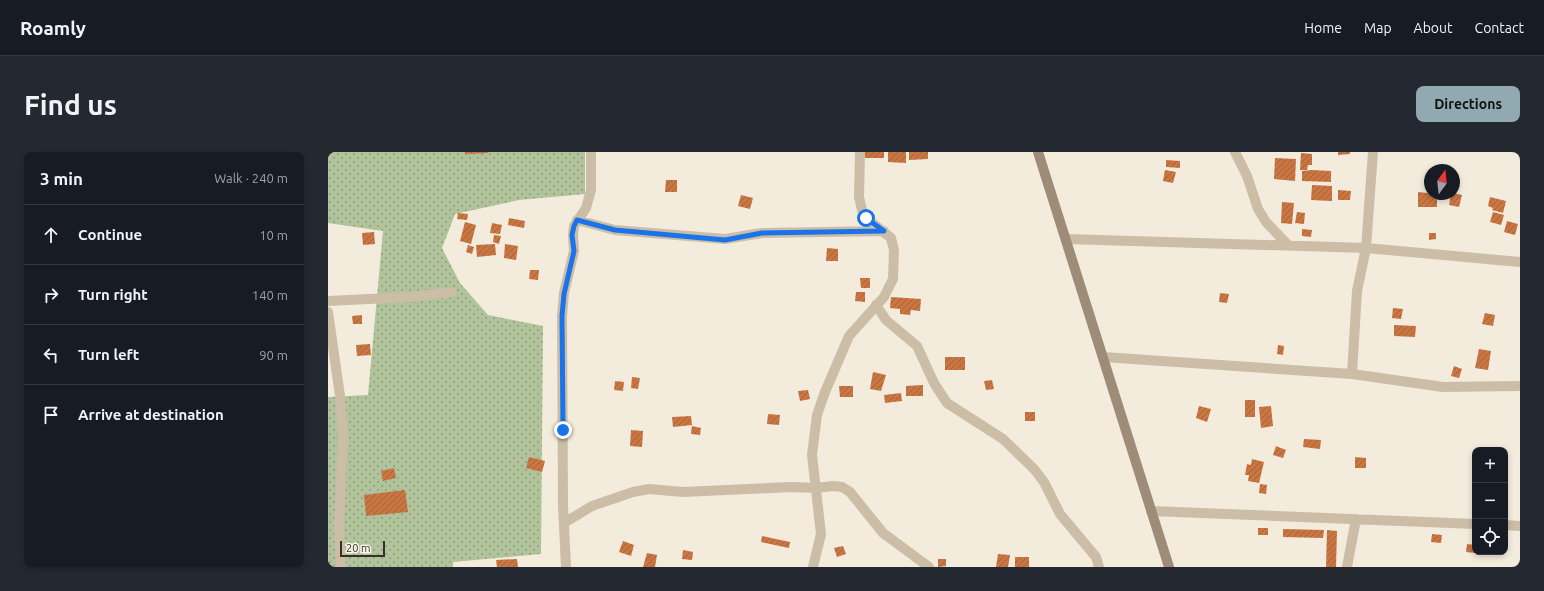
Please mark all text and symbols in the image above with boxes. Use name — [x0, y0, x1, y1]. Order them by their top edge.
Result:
text: Roamly — [20, 17, 86, 39]
text: Home — [1304, 20, 1342, 36]
text: Map — [1364, 20, 1392, 36]
text: About — [1414, 20, 1453, 36]
text: Contact — [1475, 20, 1524, 36]
button: Directions — [1416, 86, 1520, 122]
text: Find us — [24, 89, 117, 120]
north arrow — [1424, 164, 1460, 200]
text: 3 min — [40, 169, 83, 188]
text: Walk · 240 m — [214, 171, 288, 185]
route start — [857, 209, 875, 227]
icon: ahead — [40, 224, 62, 246]
text: Continue — [78, 226, 142, 243]
text: 10 m — [259, 228, 288, 242]
icon: right — [40, 284, 62, 306]
text: Turn right — [78, 286, 148, 303]
text: 140 m — [252, 288, 288, 302]
icon: left — [40, 344, 62, 366]
text: Turn left — [78, 346, 139, 363]
text: 90 m — [259, 348, 288, 362]
icon: arrive — [40, 404, 62, 426]
text: Arrive at destination — [78, 406, 224, 423]
route end — [554, 421, 572, 439]
map controls — [1472, 447, 1508, 555]
button: + — [1472, 447, 1508, 483]
button: − — [1472, 483, 1508, 519]
button: locate — [1472, 519, 1508, 555]
scale bar — [340, 539, 385, 558]
text: 20 m — [346, 542, 370, 554]

